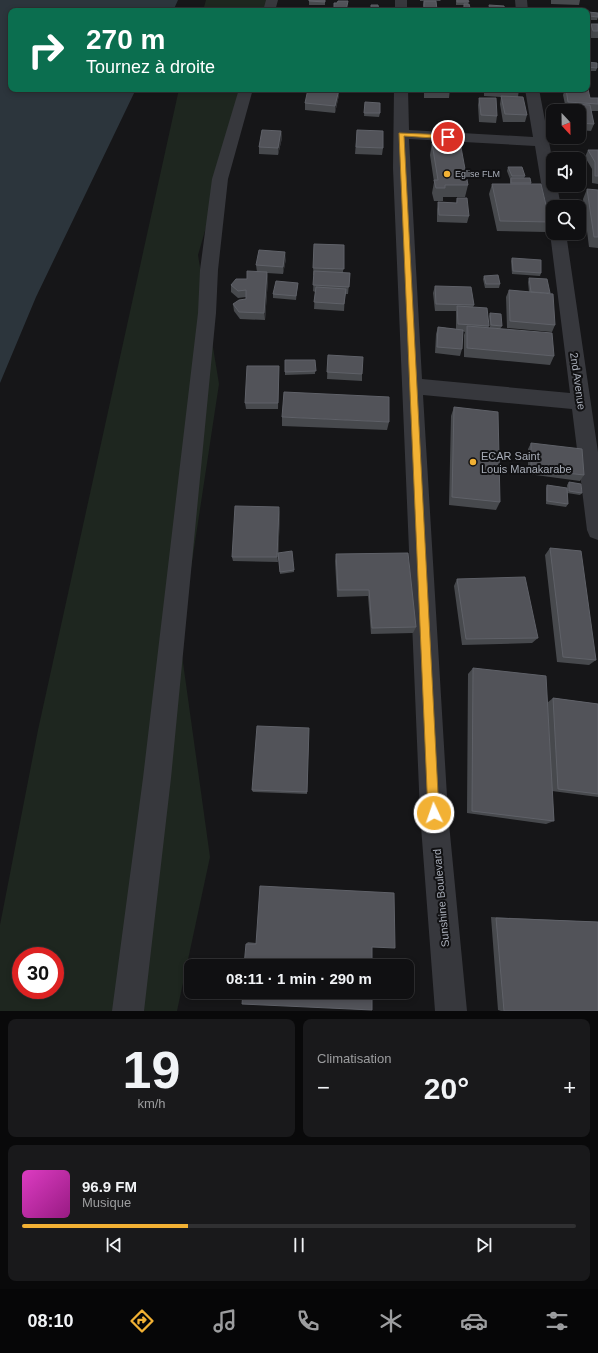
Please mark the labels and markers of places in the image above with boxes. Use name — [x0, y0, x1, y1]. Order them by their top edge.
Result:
pin — [431, 120, 465, 154]
marker: Eglise FLM — [442, 169, 452, 179]
place label: Eglise FLM — [455, 169, 500, 179]
place label: ECAR Saint Louis Manakarabe — [481, 450, 572, 475]
marker: ECAR Saint Louis Manakarabe — [468, 457, 478, 467]

